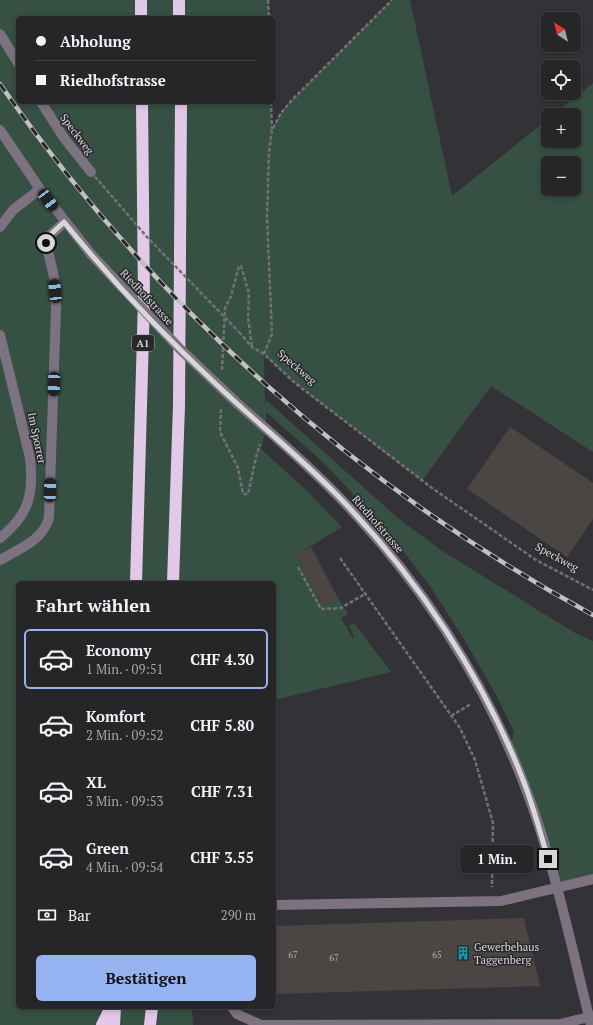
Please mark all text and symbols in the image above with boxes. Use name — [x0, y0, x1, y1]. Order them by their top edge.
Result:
north arrow — [541, 12, 581, 52]
map controls — [541, 12, 581, 196]
text: Abholung — [60, 31, 131, 51]
button: locate — [541, 60, 581, 100]
text: Riedhofstrasse — [60, 70, 166, 90]
button: + — [541, 108, 581, 148]
street label: Speckweg — [57, 111, 97, 157]
button: − — [541, 156, 581, 196]
car — [36, 187, 60, 213]
route start — [37, 234, 55, 252]
street label: Riedhofstrasse — [117, 266, 177, 328]
car — [48, 278, 62, 304]
road number: A1 — [132, 335, 154, 351]
street label: Speckweg — [274, 346, 320, 388]
car — [48, 372, 60, 396]
street label: Im Sporrer — [25, 411, 49, 466]
car — [44, 478, 56, 502]
street label: Riedhofstrasse — [349, 492, 407, 556]
street label: Speckweg — [533, 539, 581, 575]
text: Fahrt wählen — [36, 593, 151, 617]
text: Economy — [86, 640, 151, 660]
icon: car — [38, 641, 74, 677]
text: CHF 4.30 — [190, 649, 254, 669]
text: 1 Min. · 09:51 — [86, 660, 164, 678]
text: Komfort — [86, 706, 145, 726]
icon: car — [38, 707, 74, 743]
text: CHF 5.80 — [190, 715, 254, 735]
text: 2 Min. · 09:52 — [86, 726, 164, 744]
text: XL — [86, 772, 106, 792]
icon: car — [38, 773, 74, 809]
text: CHF 7.31 — [191, 781, 254, 801]
text: 3 Min. · 09:53 — [86, 792, 164, 810]
text: Green — [86, 838, 129, 858]
icon: car — [38, 839, 74, 875]
callout: 1 Min. — [460, 845, 534, 873]
text: CHF 3.55 — [190, 847, 254, 867]
text: 1 Min. — [477, 850, 517, 868]
route end — [539, 850, 557, 868]
text: 4 Min. · 09:54 — [86, 858, 164, 876]
icon: cash — [36, 904, 58, 926]
text: Bar — [68, 905, 91, 925]
text: 290 m — [221, 906, 256, 924]
place label: Gewerbehaus Taggenberg — [474, 940, 540, 967]
building icon: Gewerbehaus Taggenberg — [455, 945, 471, 961]
house number: 67 — [288, 949, 298, 961]
house number: 65 — [432, 949, 442, 961]
house number: 67 — [329, 952, 339, 964]
button: Bestätigen — [36, 955, 256, 1001]

